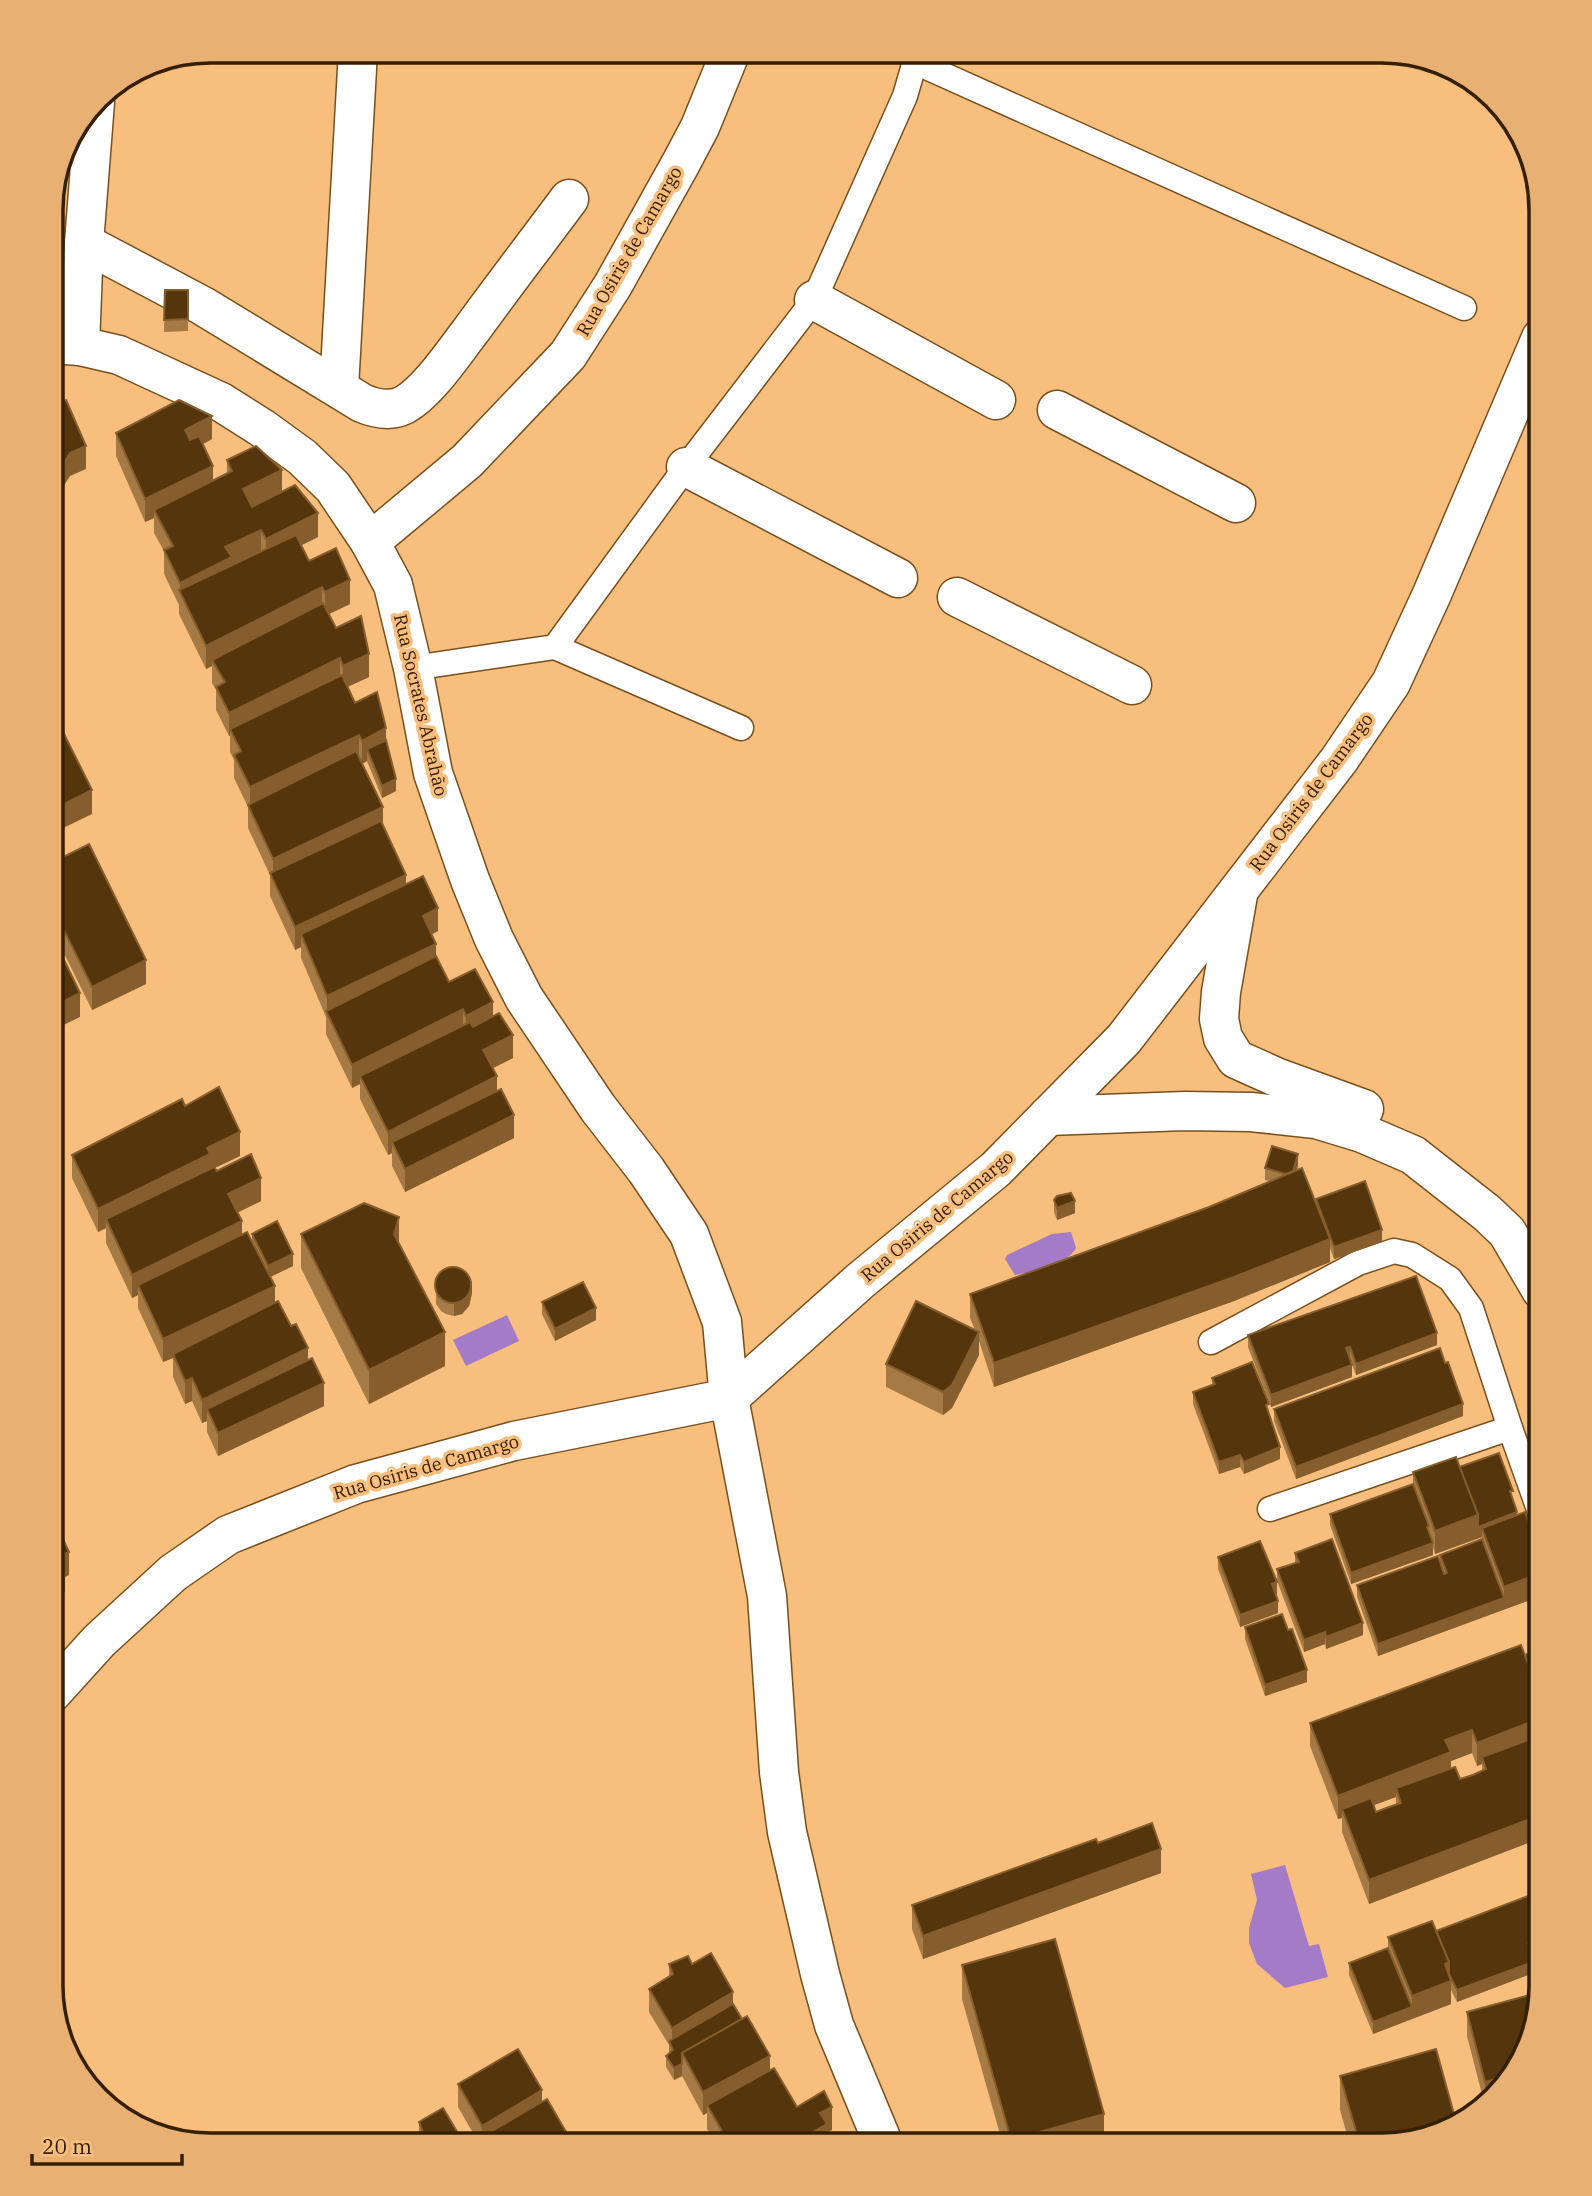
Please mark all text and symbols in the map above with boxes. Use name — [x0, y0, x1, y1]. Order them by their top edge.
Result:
street label: Rua Osiris de Camargo — [571, 162, 687, 340]
street label: Rua Socrates Abrahão — [389, 612, 453, 798]
street label: Rua Osiris de Camargo — [1244, 708, 1378, 876]
street label: Rua Osiris de Camargo — [856, 1145, 1018, 1287]
street label: Rua Osiris de Camargo — [331, 1429, 521, 1505]
scale bar — [32, 2122, 182, 2166]
text: 20 m — [42, 2132, 92, 2160]

